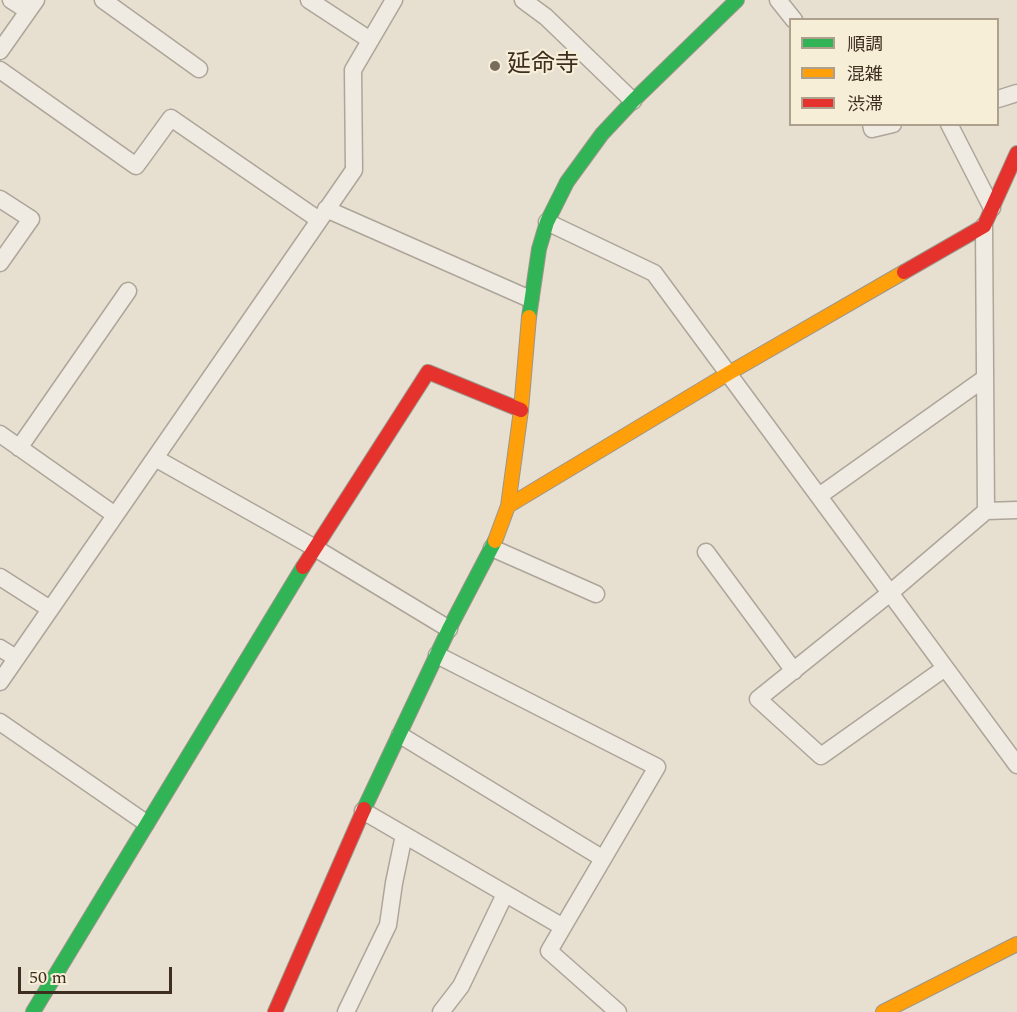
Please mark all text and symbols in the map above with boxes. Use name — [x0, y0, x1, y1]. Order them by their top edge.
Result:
legend — [789, 18, 999, 126]
text: 順調 — [847, 31, 883, 58]
place label: 延命寺 — [507, 52, 579, 80]
marker: 延命寺 — [488, 59, 502, 73]
text: 混雑 — [847, 61, 883, 88]
text: 渋滞 — [847, 91, 883, 118]
scale bar — [21, 955, 176, 993]
text: 50 m — [29, 964, 67, 991]

